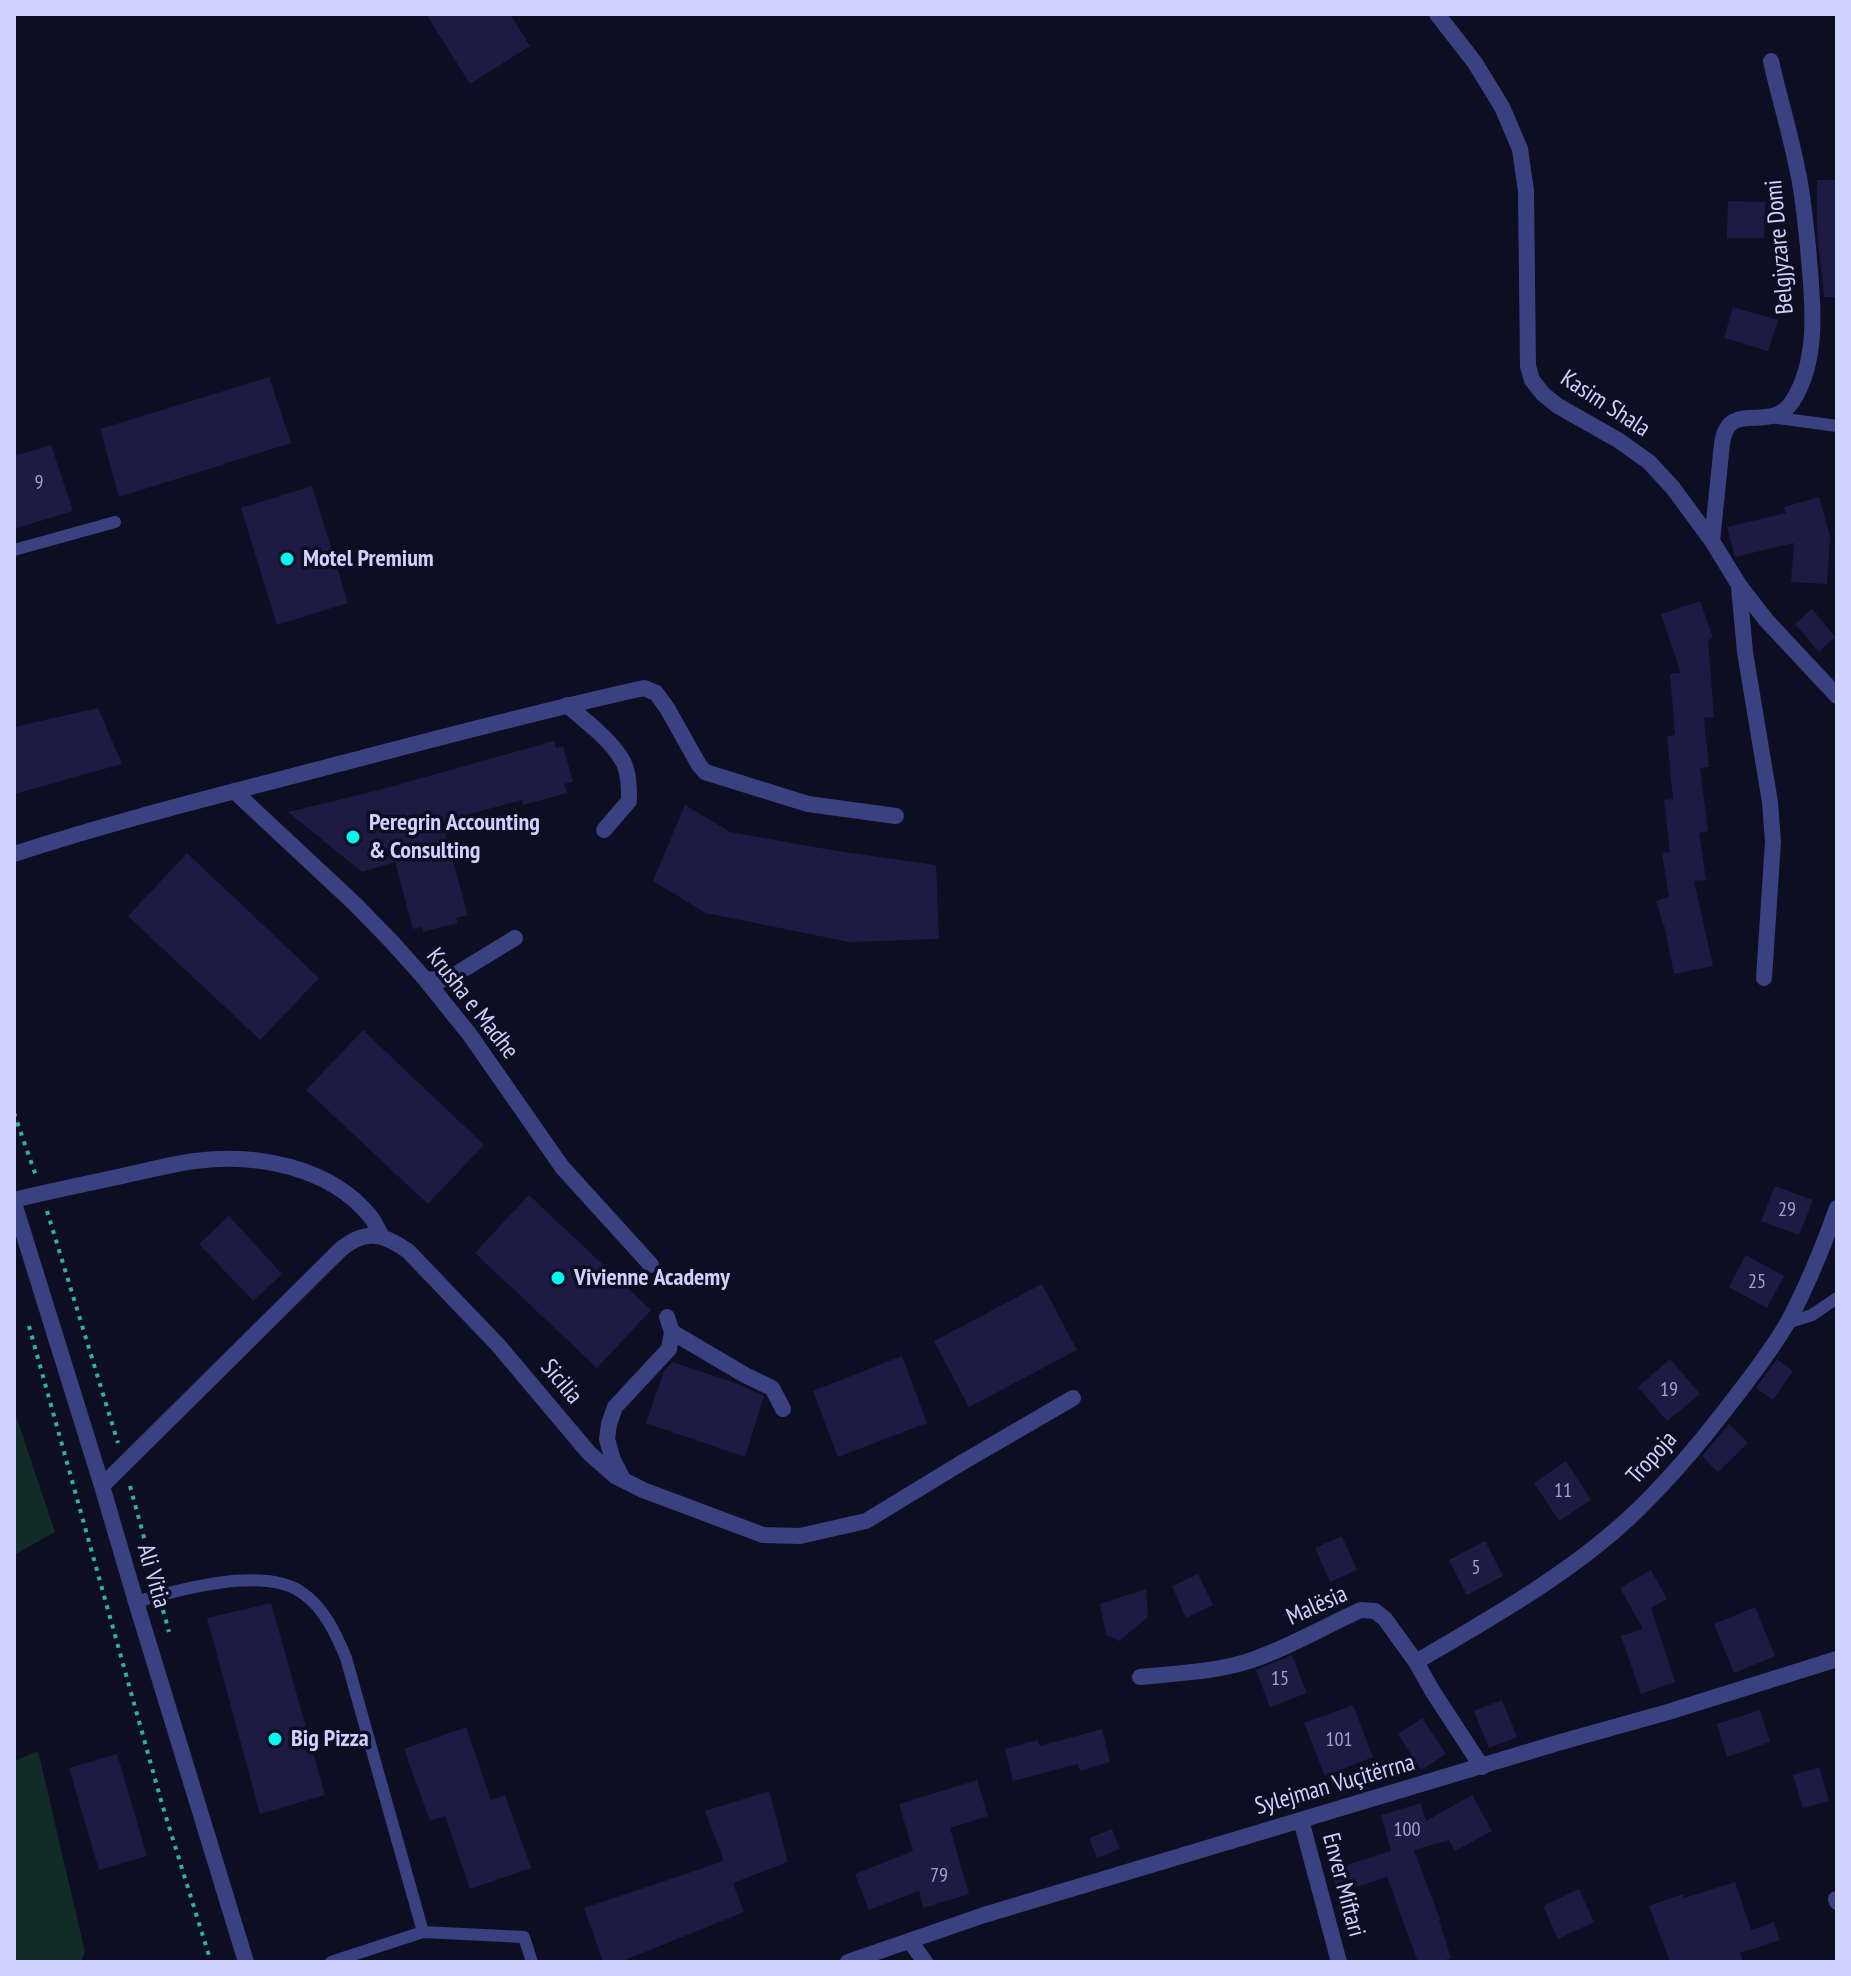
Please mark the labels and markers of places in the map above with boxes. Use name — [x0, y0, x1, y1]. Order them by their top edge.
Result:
place label: Motel Premium — [303, 545, 434, 573]
marker: Motel Premium — [278, 550, 296, 568]
place label: Peregrin Accounting & Consulting — [369, 809, 540, 865]
marker: Peregrin Accounting & Consulting — [344, 828, 362, 846]
place label: Vivienne Academy — [574, 1264, 730, 1292]
marker: Vivienne Academy — [549, 1269, 567, 1287]
place label: Big Pizza — [291, 1725, 369, 1753]
marker: Big Pizza — [266, 1730, 284, 1748]

